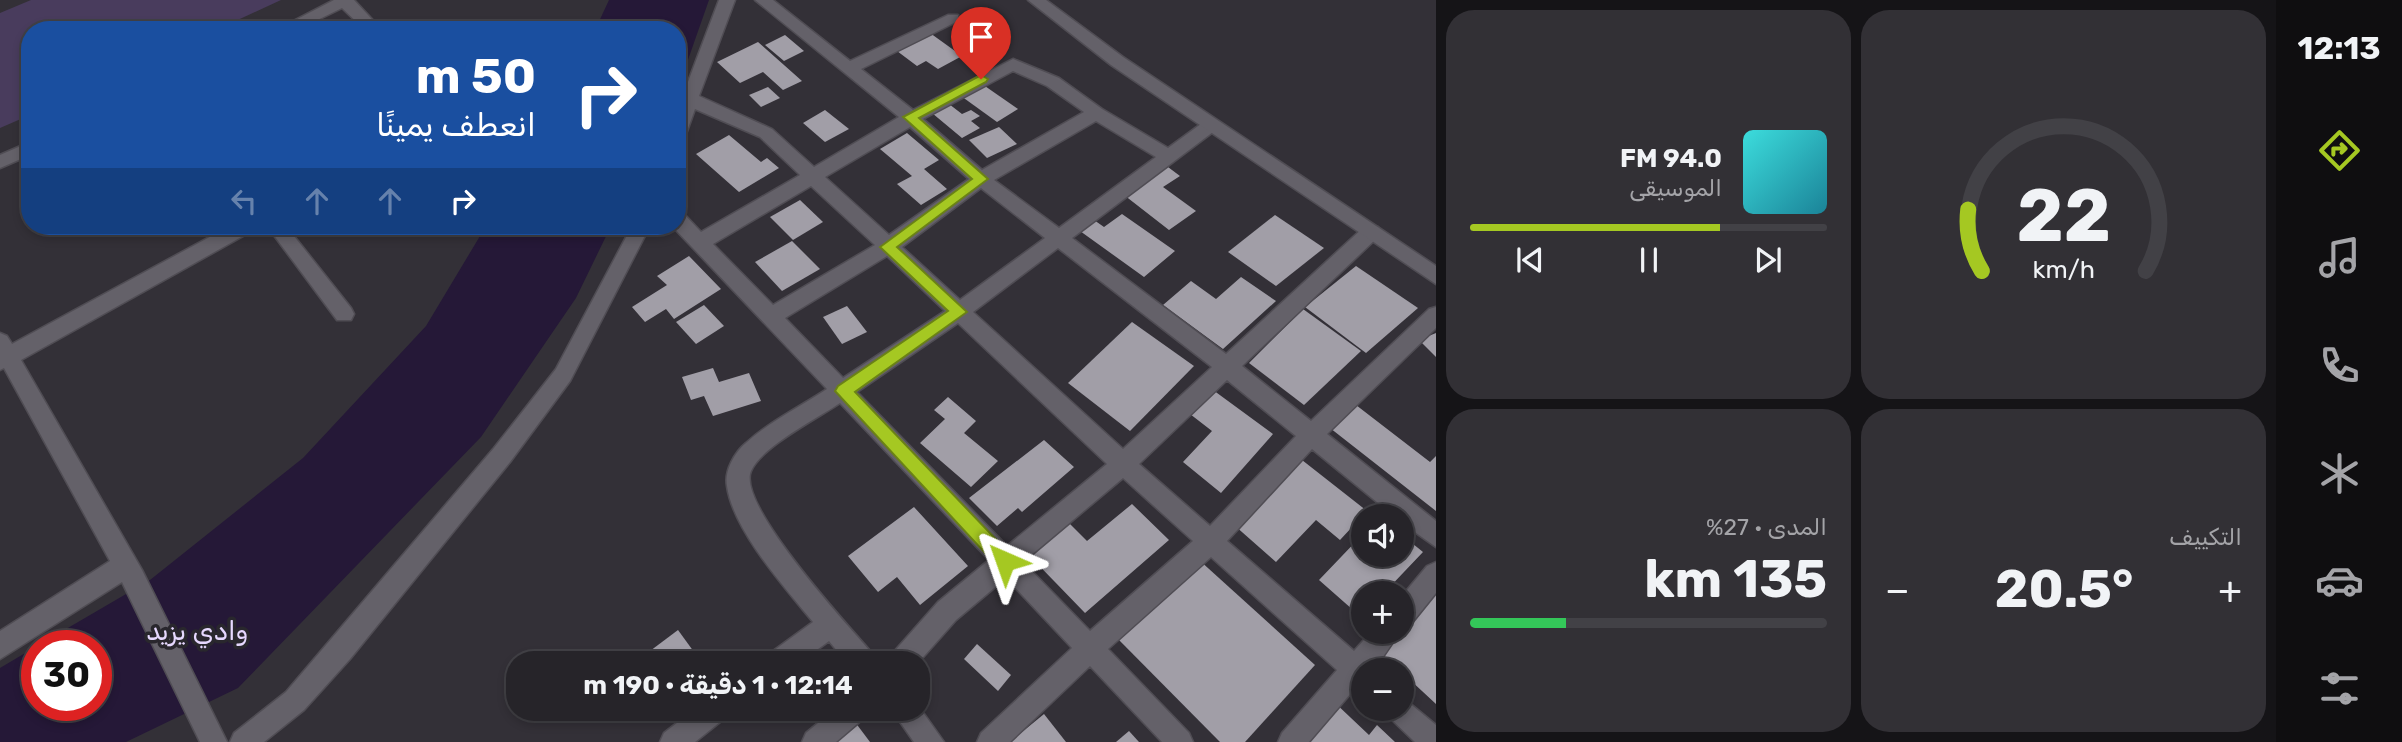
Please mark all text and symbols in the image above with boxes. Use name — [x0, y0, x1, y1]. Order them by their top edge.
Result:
pin — [951, 7, 1011, 79]
icon: arrive — [962, 18, 1000, 56]
text: 12:13 — [2297, 29, 2381, 67]
text: 50 m — [416, 47, 536, 105]
icon: right — [560, 49, 651, 140]
text: انعطف يمينًا — [376, 106, 536, 144]
icon: directions — [2315, 126, 2364, 175]
text: 94.0 FM — [1620, 143, 1722, 174]
text: 22 — [2016, 173, 2111, 259]
text: الموسيقى — [1629, 174, 1722, 202]
icon: left — [225, 182, 263, 220]
icon: ahead — [298, 182, 336, 220]
icon: ahead — [371, 182, 409, 220]
icon: right — [444, 182, 482, 220]
icon: music — [2315, 233, 2364, 282]
icon: previous — [1511, 241, 1549, 279]
icon: pause — [1630, 241, 1668, 279]
icon: next — [1749, 241, 1787, 279]
text: km/h — [2032, 255, 2095, 284]
icon: phone — [2315, 341, 2364, 390]
icon: climate — [2315, 449, 2364, 498]
map controls — [1351, 504, 1414, 721]
button: sound — [1351, 504, 1414, 567]
text: المدى · 27% — [1706, 513, 1827, 541]
text: التكييف — [2169, 523, 2242, 551]
position arrow — [968, 524, 1042, 598]
text: 135 km — [1644, 548, 1827, 610]
icon: car — [2315, 556, 2364, 605]
text: 20.5° — [1995, 558, 2133, 620]
text: − — [1885, 567, 1910, 613]
text: + — [2218, 567, 2242, 613]
button: + — [1351, 581, 1414, 644]
water label: وادي يزيد — [146, 616, 248, 649]
speed limit sign: 30 — [21, 630, 112, 721]
button: − — [1351, 658, 1414, 721]
icon: filters — [2315, 664, 2364, 713]
text: 12:14 · 1 دقيقة · 190 m — [583, 670, 853, 701]

